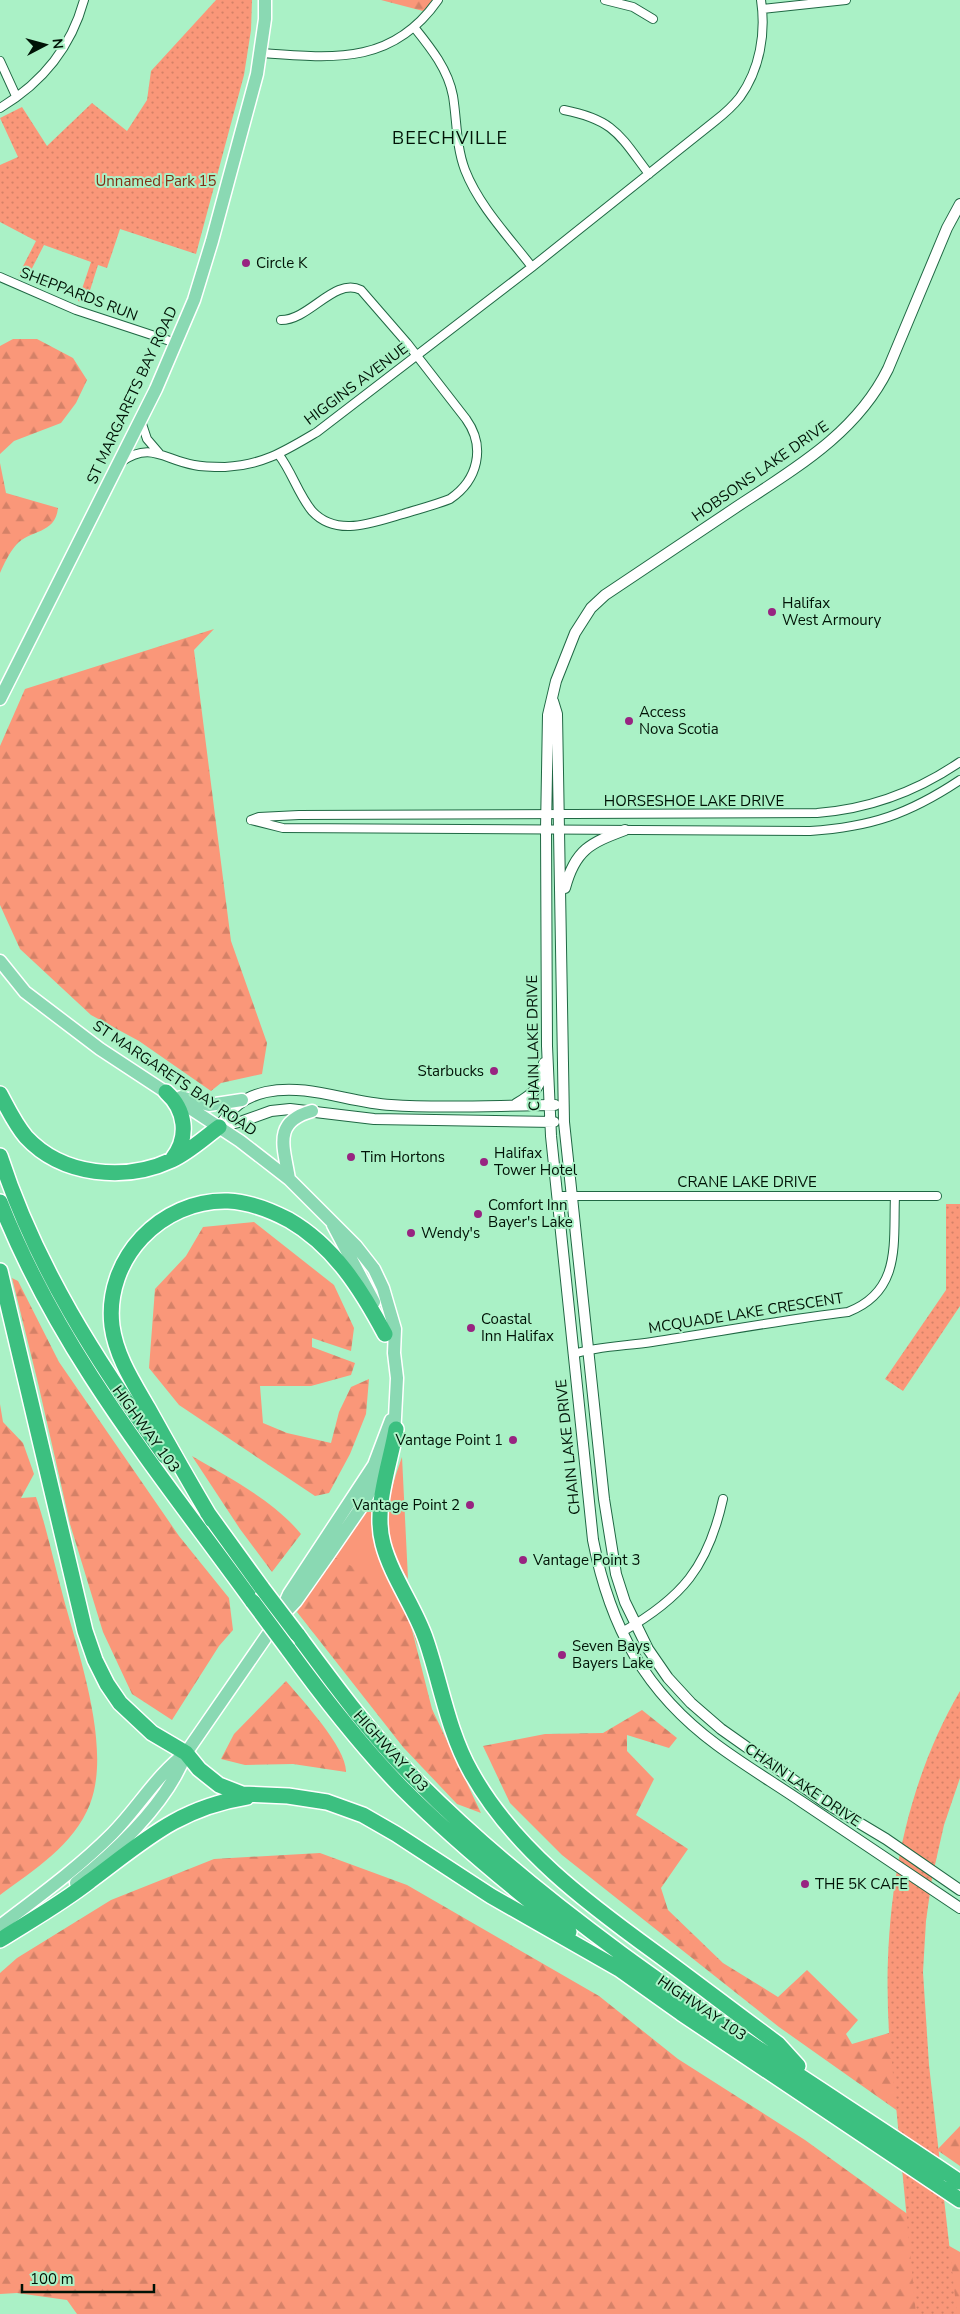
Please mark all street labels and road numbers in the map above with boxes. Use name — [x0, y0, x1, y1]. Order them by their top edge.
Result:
street label: SHEPPARDS RUN — [17, 262, 141, 326]
street label: ST MARGARETS BAY ROAD — [82, 303, 182, 487]
street label: HIGGINS AVENUE — [300, 338, 412, 430]
street label: HOBSONS LAKE DRIVE — [688, 416, 832, 526]
street label: HORSESHOE LAKE DRIVE — [604, 791, 784, 811]
street label: CHAIN LAKE DRIVE — [522, 975, 544, 1111]
street label: ST MARGARETS BAY ROAD — [89, 1015, 261, 1141]
street label: CRANE LAKE DRIVE — [677, 1172, 817, 1192]
street label: MCQUADE LAKE CRESCENT — [647, 1288, 845, 1338]
street label: CHAIN LAKE DRIVE — [551, 1378, 585, 1516]
street label: HIGHWAY 103 — [108, 1381, 184, 1477]
street label: HIGHWAY 103 — [349, 1706, 433, 1796]
street label: CHAIN LAKE DRIVE — [741, 1739, 865, 1831]
street label: HIGHWAY 103 — [654, 1971, 750, 2045]

